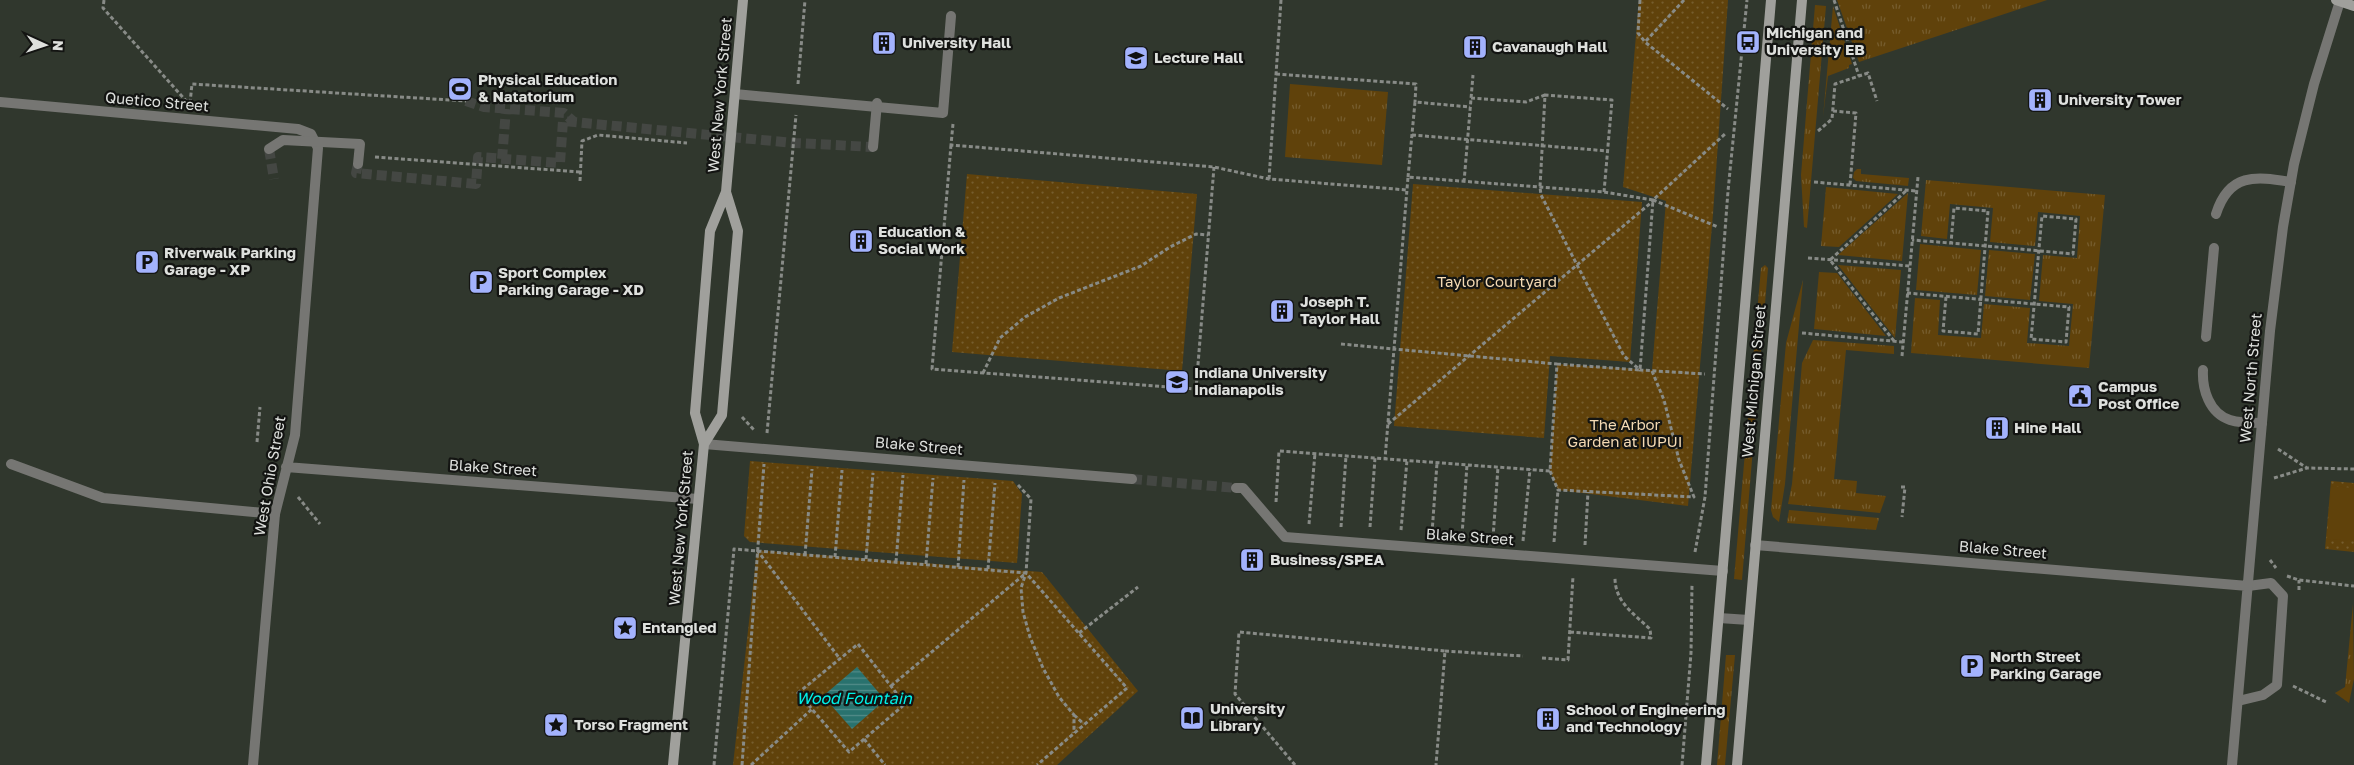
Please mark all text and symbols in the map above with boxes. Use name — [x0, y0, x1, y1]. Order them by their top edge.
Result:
street label: West New York Street — [703, 16, 735, 173]
north arrow — [20, 20, 70, 70]
place label: Michigan and University EB — [1766, 23, 1865, 58]
bus stop icon: Michigan and University EB — [1735, 29, 1761, 55]
building icon: University Hall — [871, 30, 897, 56]
place label: University Hall — [902, 33, 1011, 51]
building icon: Cavanaugh Hall — [1462, 34, 1488, 60]
place label: Cavanaugh Hall — [1492, 37, 1607, 55]
text: N — [50, 40, 67, 51]
school or university icon: Lecture Hall — [1123, 45, 1149, 71]
place label: Lecture Hall — [1154, 48, 1243, 66]
place label: Physical Education & Natatorium — [478, 70, 617, 105]
sports icon: Physical Education & Natatorium — [447, 76, 473, 102]
street label: Quetico Street — [104, 87, 210, 115]
building icon: University Tower — [2027, 87, 2053, 113]
place label: University Tower — [2058, 90, 2182, 108]
place label: Education & Social Work — [878, 222, 966, 257]
building icon: Education & Social Work — [848, 228, 874, 254]
place label: Riverwalk Parking Garage - XP — [164, 243, 296, 278]
parking icon: Riverwalk Parking Garage - XP — [134, 249, 160, 275]
place label: Sport Complex Parking Garage - XD — [498, 263, 644, 298]
parking icon: Sport Complex Parking Garage - XD — [468, 269, 494, 295]
park label: Taylor Courtyard — [1437, 272, 1557, 290]
place label: Joseph T. Taylor Hall — [1300, 292, 1380, 327]
building icon: Joseph T. Taylor Hall — [1269, 298, 1295, 324]
street label: West Michigan Street — [1737, 304, 1769, 458]
street label: West North Street — [2235, 312, 2265, 444]
place label: Indiana University Indianapolis — [1194, 363, 1327, 398]
school or university icon: Indiana University Indianapolis — [1164, 369, 1190, 395]
place label: Campus Post Office — [2098, 377, 2180, 412]
public building icon: Campus Post Office — [2067, 383, 2093, 409]
street label: West Ohio Street — [250, 414, 288, 537]
park label: The Arbor Garden at IUPUI — [1568, 415, 1682, 450]
building icon: Hine Hall — [1984, 415, 2010, 441]
place label: Hine Hall — [2014, 418, 2081, 436]
street label: Blake Street — [874, 432, 964, 458]
street label: West New York Street — [664, 449, 696, 606]
street label: Blake Street — [448, 455, 538, 479]
street label: Blake Street — [1425, 524, 1515, 548]
street label: Blake Street — [1958, 536, 2048, 562]
building icon: Business/SPEA — [1239, 547, 1265, 573]
place label: Business/SPEA — [1270, 550, 1385, 568]
place icon: Entangled — [612, 615, 638, 641]
place label: Entangled — [642, 618, 716, 636]
place label: North Street Parking Garage — [1990, 647, 2102, 682]
parking icon: North Street Parking Garage — [1959, 653, 1985, 679]
water label: Wood Fountain — [796, 688, 913, 708]
place label: University Library — [1210, 699, 1285, 734]
place label: School of Engineering and Technology — [1566, 700, 1725, 735]
library icon: University Library — [1179, 705, 1205, 731]
building icon: School of Engineering and Technology — [1535, 706, 1561, 732]
place icon: Torso Fragment — [543, 712, 569, 738]
place label: Torso Fragment — [574, 715, 688, 733]

